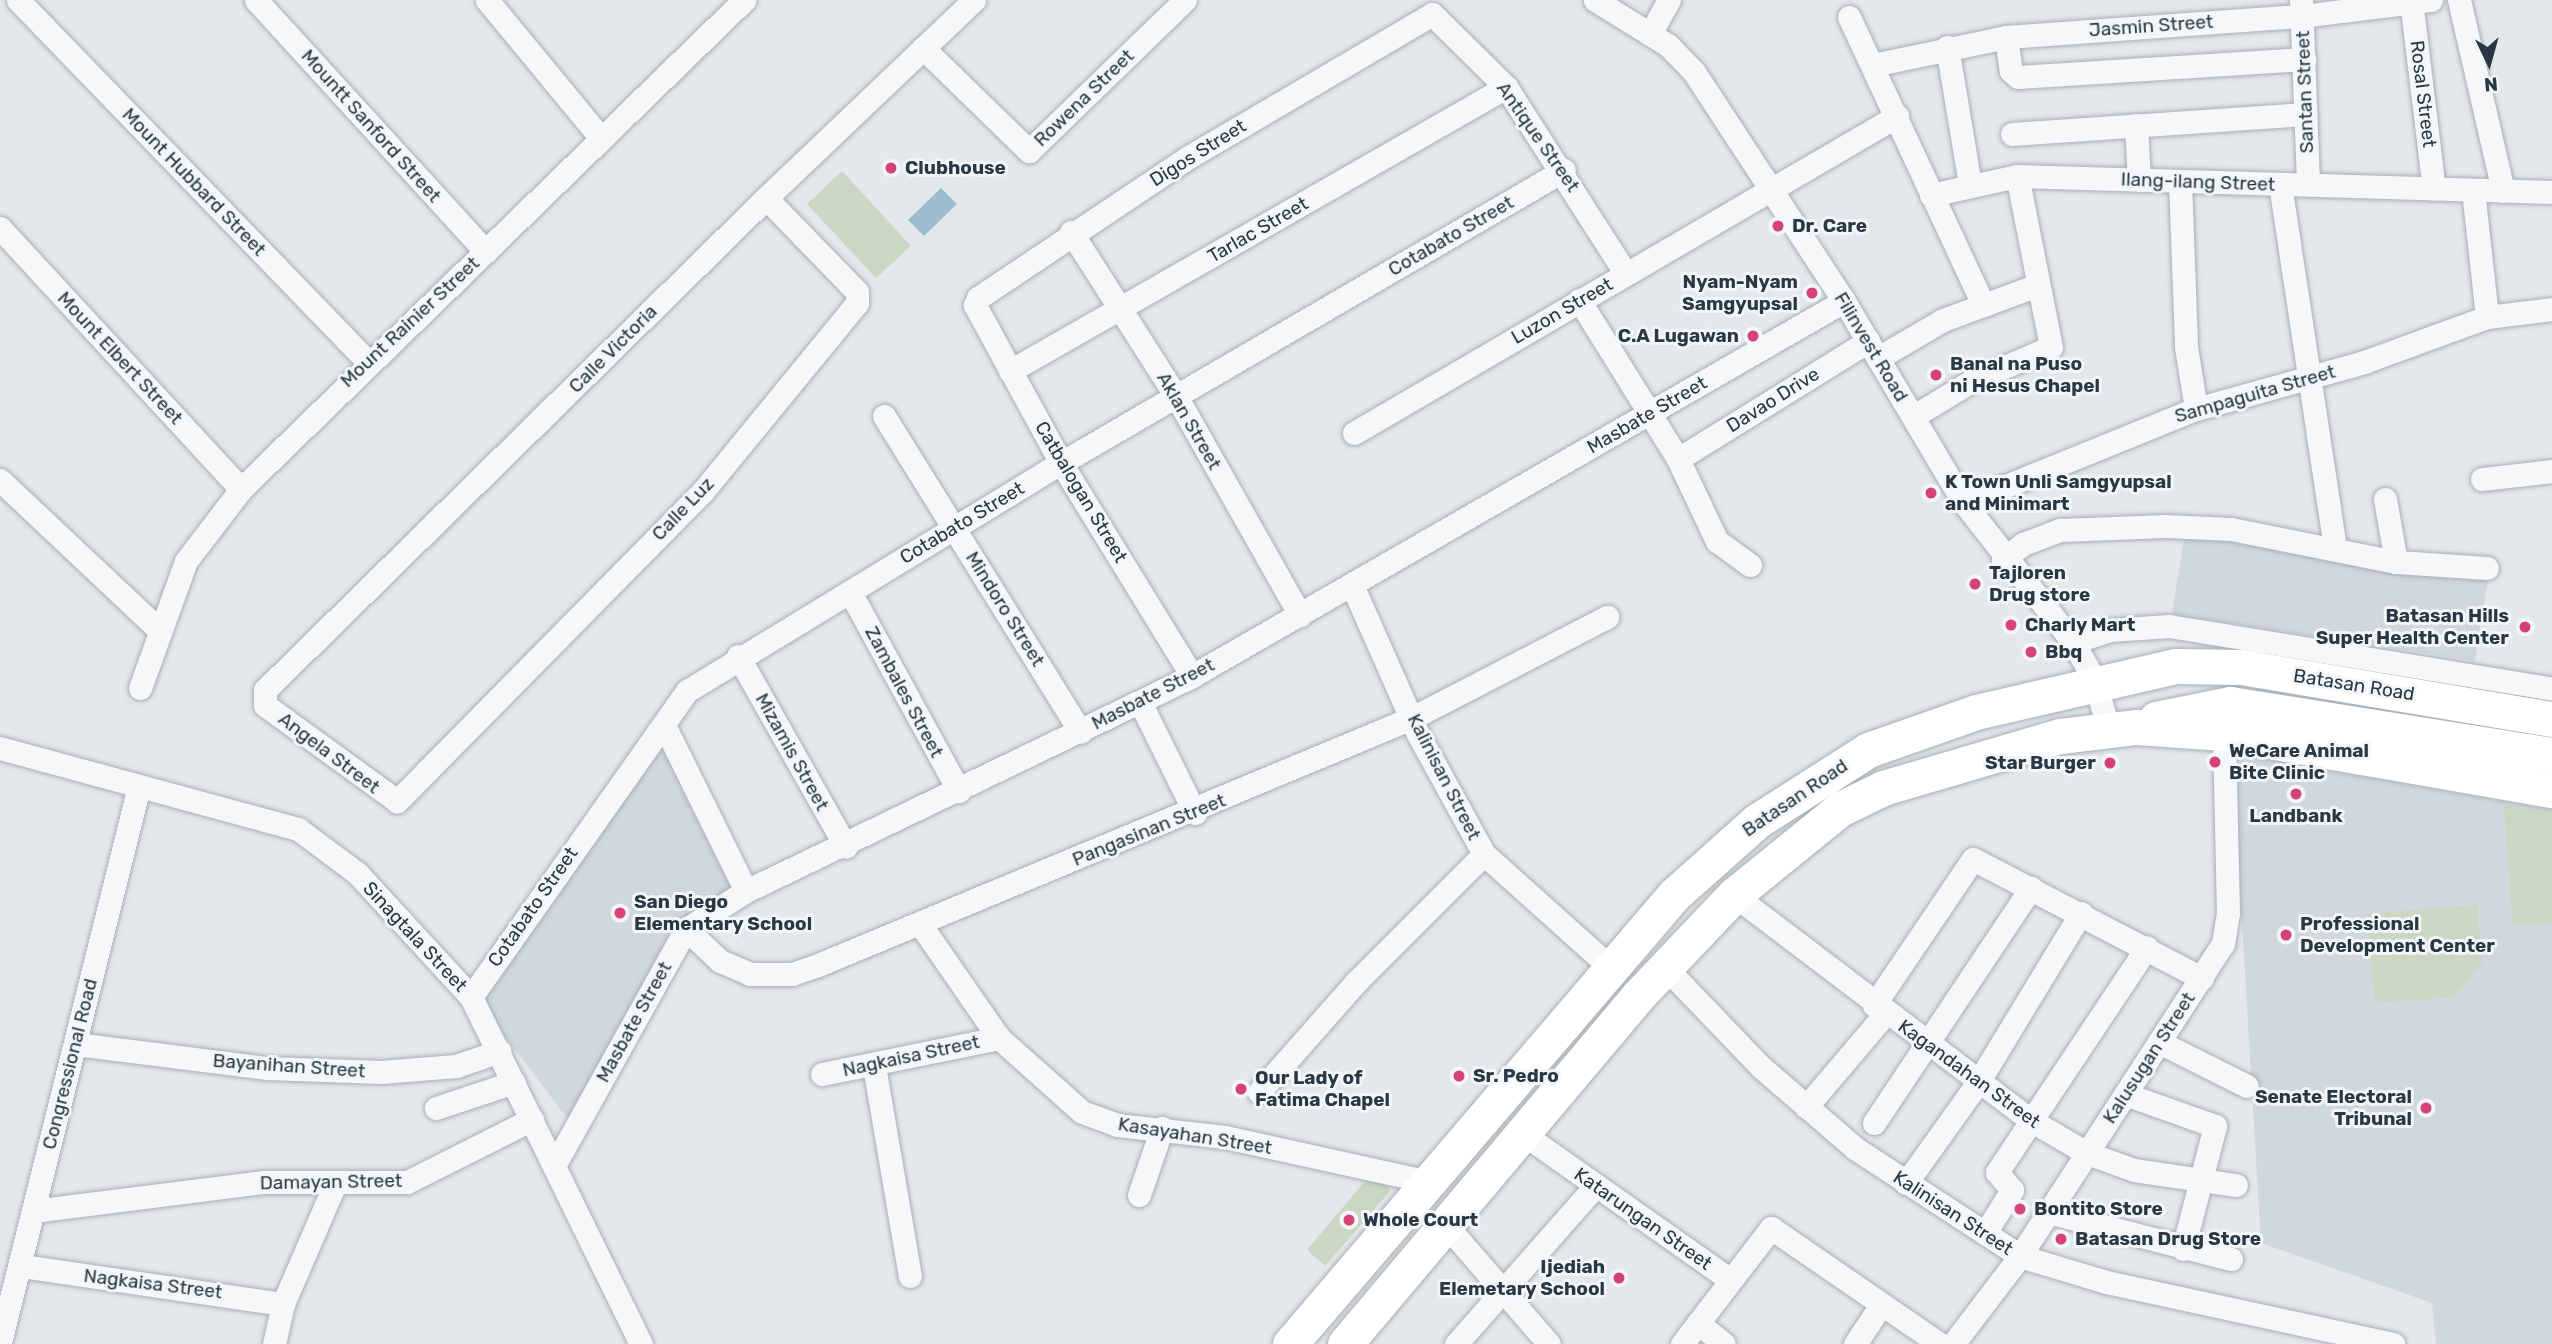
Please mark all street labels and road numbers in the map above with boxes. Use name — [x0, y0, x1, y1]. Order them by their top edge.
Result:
street label: Jasmin Street — [2088, 10, 2214, 42]
street label: Santan Street — [2291, 30, 2319, 154]
street label: Rosal Street — [2405, 39, 2441, 149]
street label: Mountt Sanford Street — [296, 45, 446, 207]
street label: Rowena Street — [1029, 45, 1139, 151]
street label: Antique Street — [1492, 78, 1584, 196]
street label: Mount Hubbard Street — [117, 103, 271, 261]
street label: Digos Street — [1146, 114, 1250, 192]
street label: Ilang-ilang Street — [2120, 168, 2276, 196]
street label: Cotabato Street — [1384, 191, 1518, 281]
street label: Tarlac Street — [1204, 192, 1312, 268]
street label: Mount Rainier Street — [336, 252, 484, 392]
street label: Luzon Street — [1507, 273, 1617, 349]
street label: Mount Elbert Street — [53, 287, 187, 429]
street label: Filinvest Road — [1829, 288, 1913, 406]
street label: Calle Victoria — [564, 300, 662, 398]
street label: Sampaguita Street — [2172, 360, 2338, 428]
street label: Davao Drive — [1722, 362, 1824, 438]
street label: Aklan Street — [1152, 368, 1226, 474]
street label: Masbate Street — [1583, 371, 1711, 459]
street label: Catbalogan Street — [1030, 417, 1132, 567]
street label: Calle Luz — [647, 473, 719, 545]
street label: Cotabato Street — [896, 477, 1028, 569]
street label: Mindoro Street — [961, 547, 1049, 671]
street label: Zambales Street — [860, 623, 948, 761]
street label: Masbate Street — [1088, 653, 1218, 735]
street label: Batasan Road — [2292, 664, 2416, 706]
street label: Mizamis Street — [750, 689, 834, 815]
street label: Angela Street — [274, 708, 384, 798]
street label: Kalinisan Street — [1402, 710, 1486, 844]
street label: Batasan Road — [1738, 754, 1852, 842]
street label: Pangasinan Street — [1069, 789, 1229, 871]
street label: Cotabato Street — [483, 843, 583, 971]
street label: Sinagtala Street — [358, 877, 472, 997]
street label: Masbate Street — [591, 958, 677, 1086]
street label: Congressional Road — [38, 976, 102, 1152]
street label: Kalusugan Street — [2098, 988, 2200, 1128]
street label: Kagandahan Street — [1894, 1015, 2044, 1133]
street label: Nagkaisa Street — [840, 1030, 982, 1082]
street label: Bayanihan Street — [212, 1049, 366, 1083]
street label: Kasayahan Street — [1116, 1113, 1274, 1159]
street label: Katarungan Street — [1570, 1163, 1716, 1275]
street label: Kalinisan Street — [1889, 1166, 2017, 1260]
street label: Damayan Street — [260, 1169, 402, 1195]
street label: Nagkaisa Street — [82, 1264, 224, 1304]

